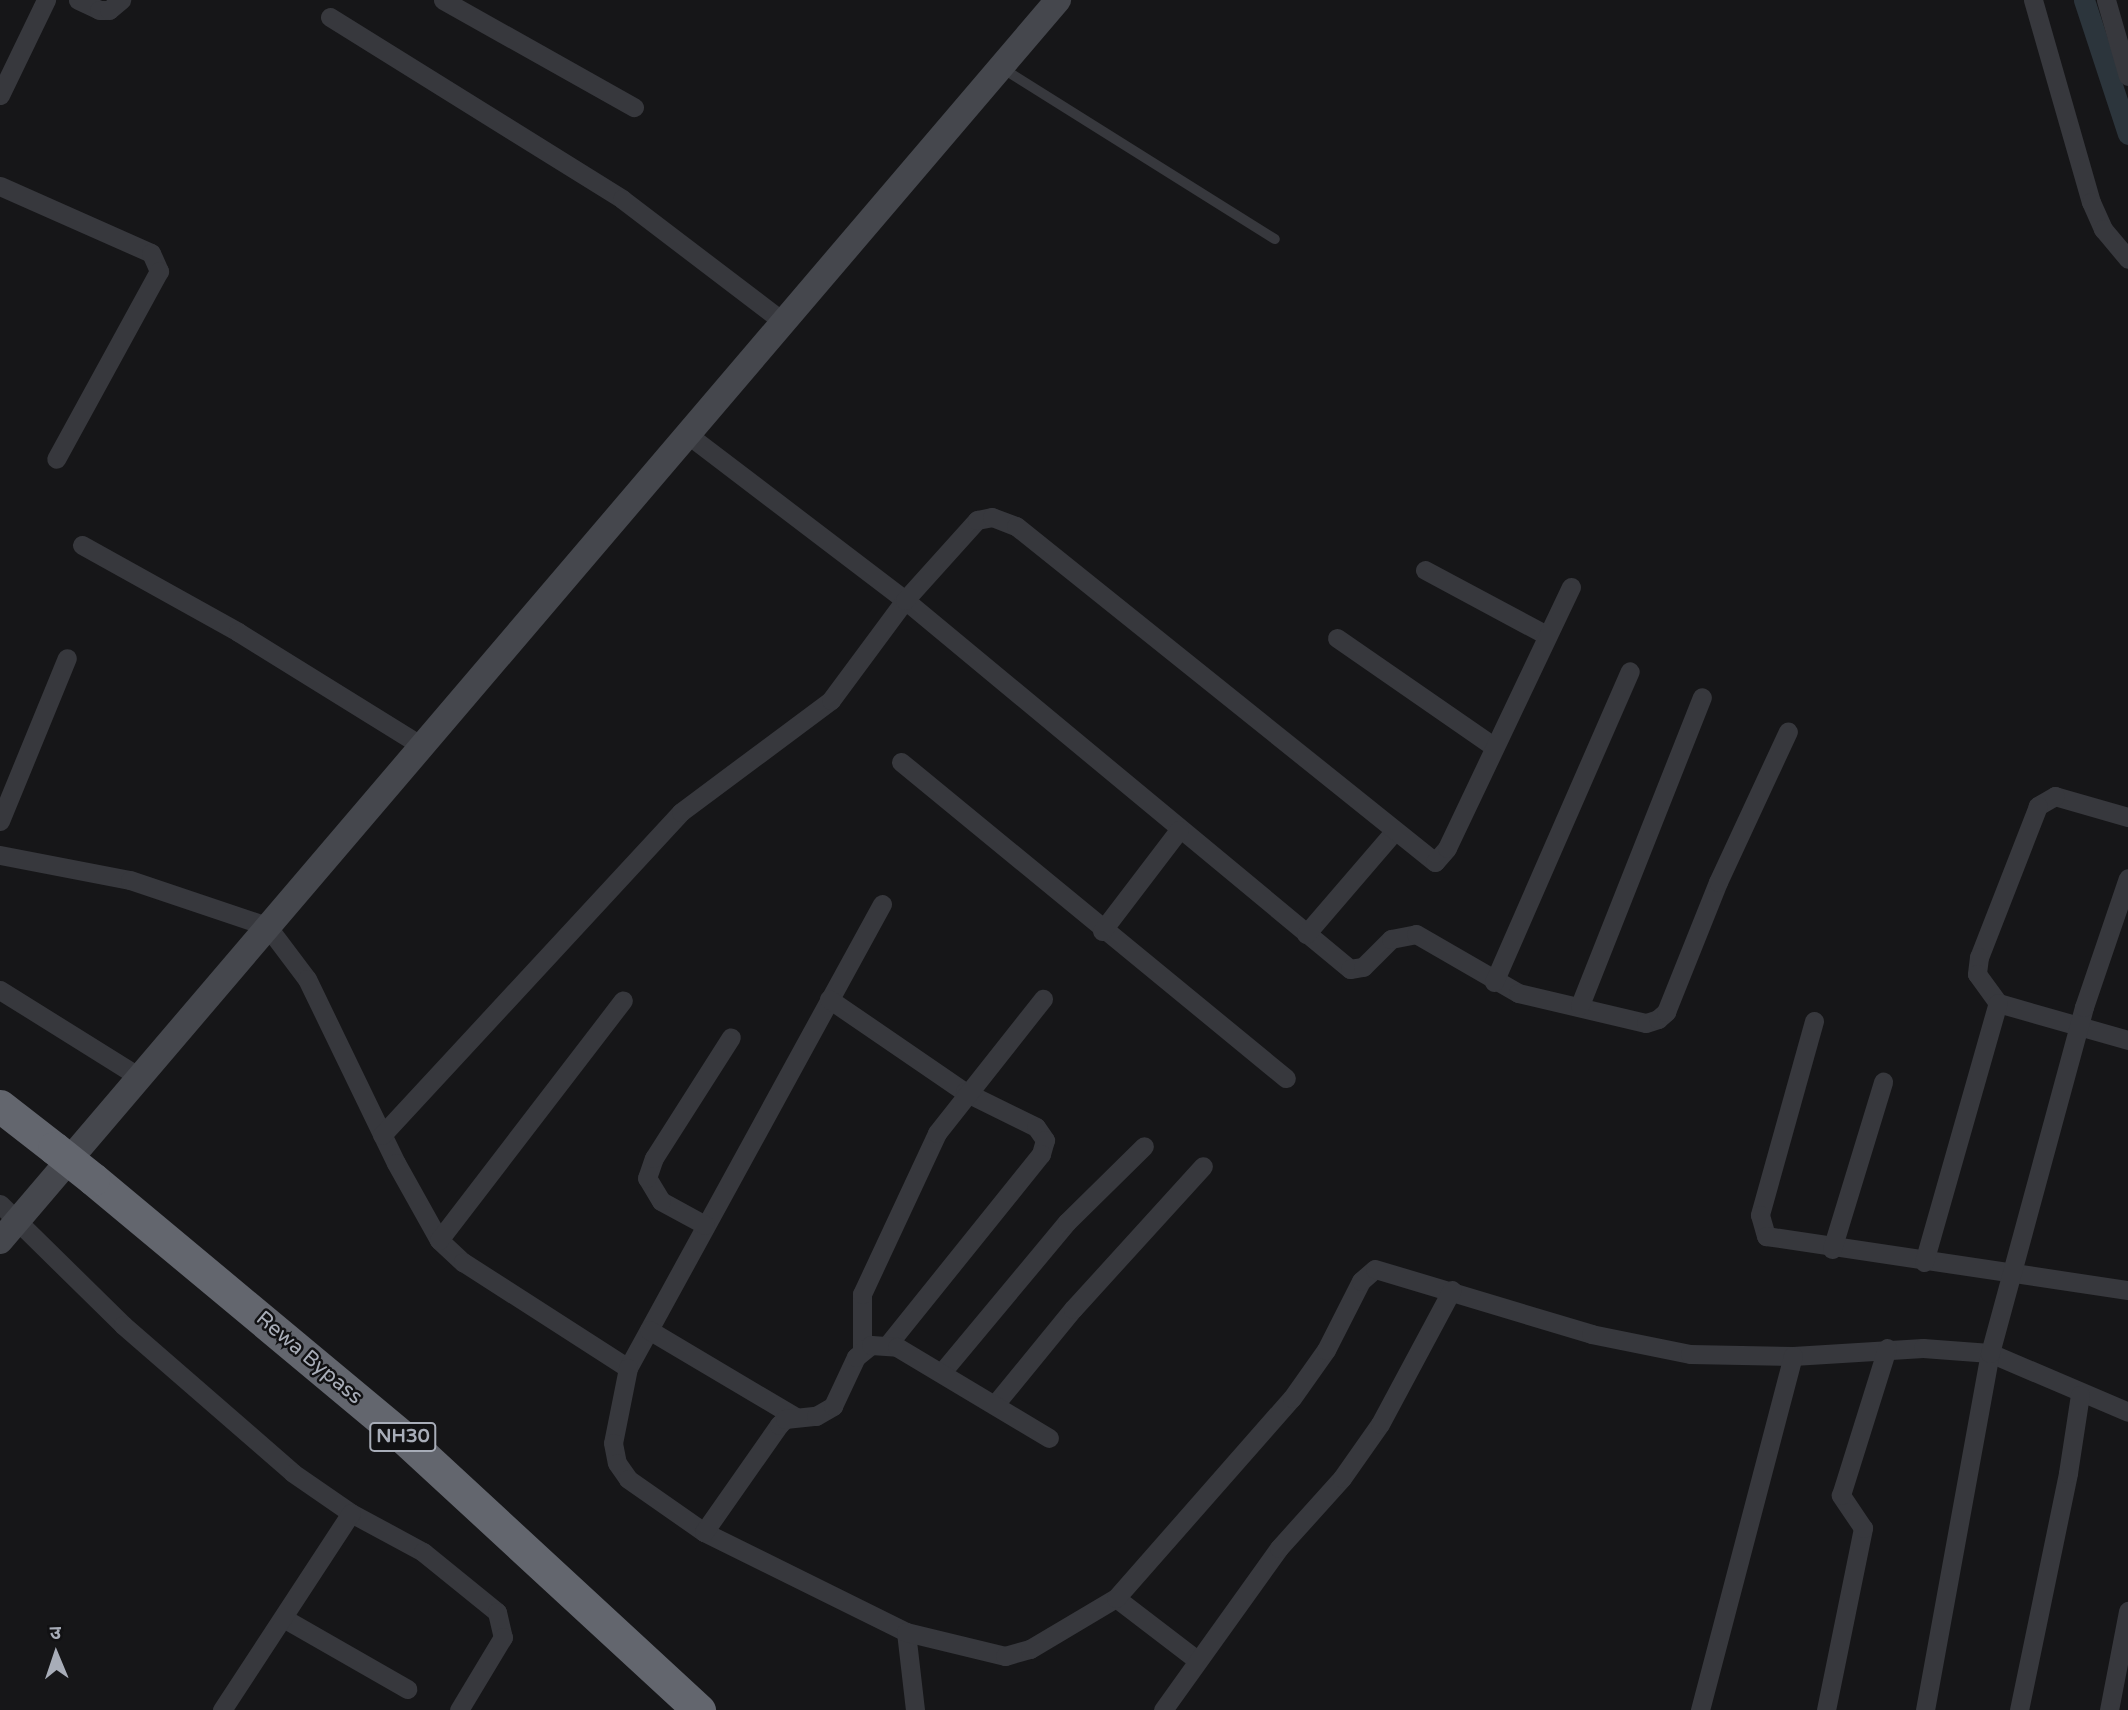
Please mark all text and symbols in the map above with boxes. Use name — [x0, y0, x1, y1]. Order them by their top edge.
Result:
street label: Rewa Bypass — [251, 1306, 367, 1410]
road number: NH30 — [368, 1422, 438, 1452]
north arrow — [21, 1619, 91, 1689]
text: उ — [49, 1622, 61, 1644]

